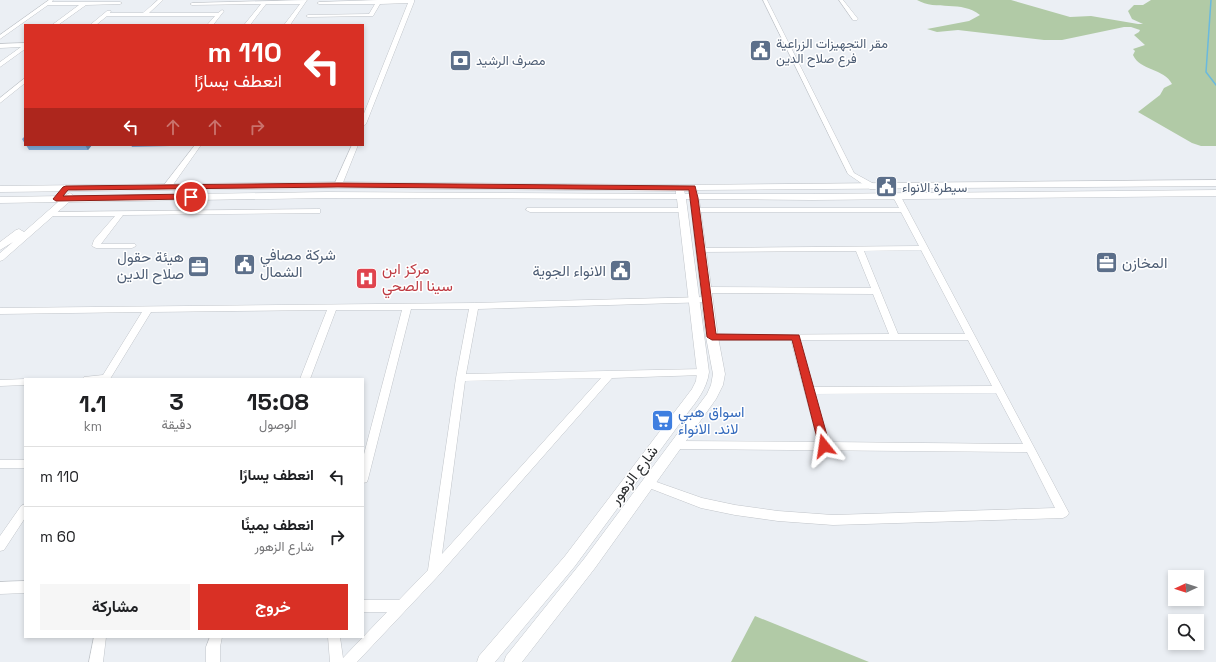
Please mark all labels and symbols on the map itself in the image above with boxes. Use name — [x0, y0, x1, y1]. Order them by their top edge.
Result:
place label: مقر التجهيزات الزراعية فرع صلاح الدين — [776, 35, 888, 68]
public building icon: مقر التجهيزات الزراعية فرع صلاح الدين — [748, 37, 774, 63]
bank icon: مصرف الرشيد — [447, 47, 473, 73]
place label: مصرف الرشيد — [476, 52, 546, 69]
public building icon: سيطرة الانواء — [874, 174, 900, 200]
place label: سيطرة الانواء — [902, 179, 967, 196]
pin — [174, 180, 208, 214]
place label: شركة مصافي الشمال — [260, 245, 336, 281]
place label: هيئة حقول صلاح الدين — [117, 247, 184, 285]
office icon: المخازن — [1094, 250, 1120, 276]
public building icon: شركة مصافي الشمال — [231, 251, 257, 277]
office icon: هيئة حقول صلاح الدين — [186, 253, 212, 279]
place label: المخازن — [1122, 253, 1167, 272]
public building icon: الانواء الجوية — [608, 258, 634, 284]
place label: مركز ابن سينا الصحي — [382, 259, 453, 299]
place label: الانواء الجوية — [532, 261, 606, 280]
hospital icon: مركز ابن سينا الصحي — [354, 265, 380, 291]
place label: اسواق هبي لاند. الانواء — [678, 402, 744, 438]
supermarket icon: اسواق هبي لاند. الانواء — [649, 408, 675, 434]
position arrow — [803, 425, 845, 467]
street label: شارع الزهور — [605, 441, 664, 510]
north arrow — [1168, 570, 1204, 606]

